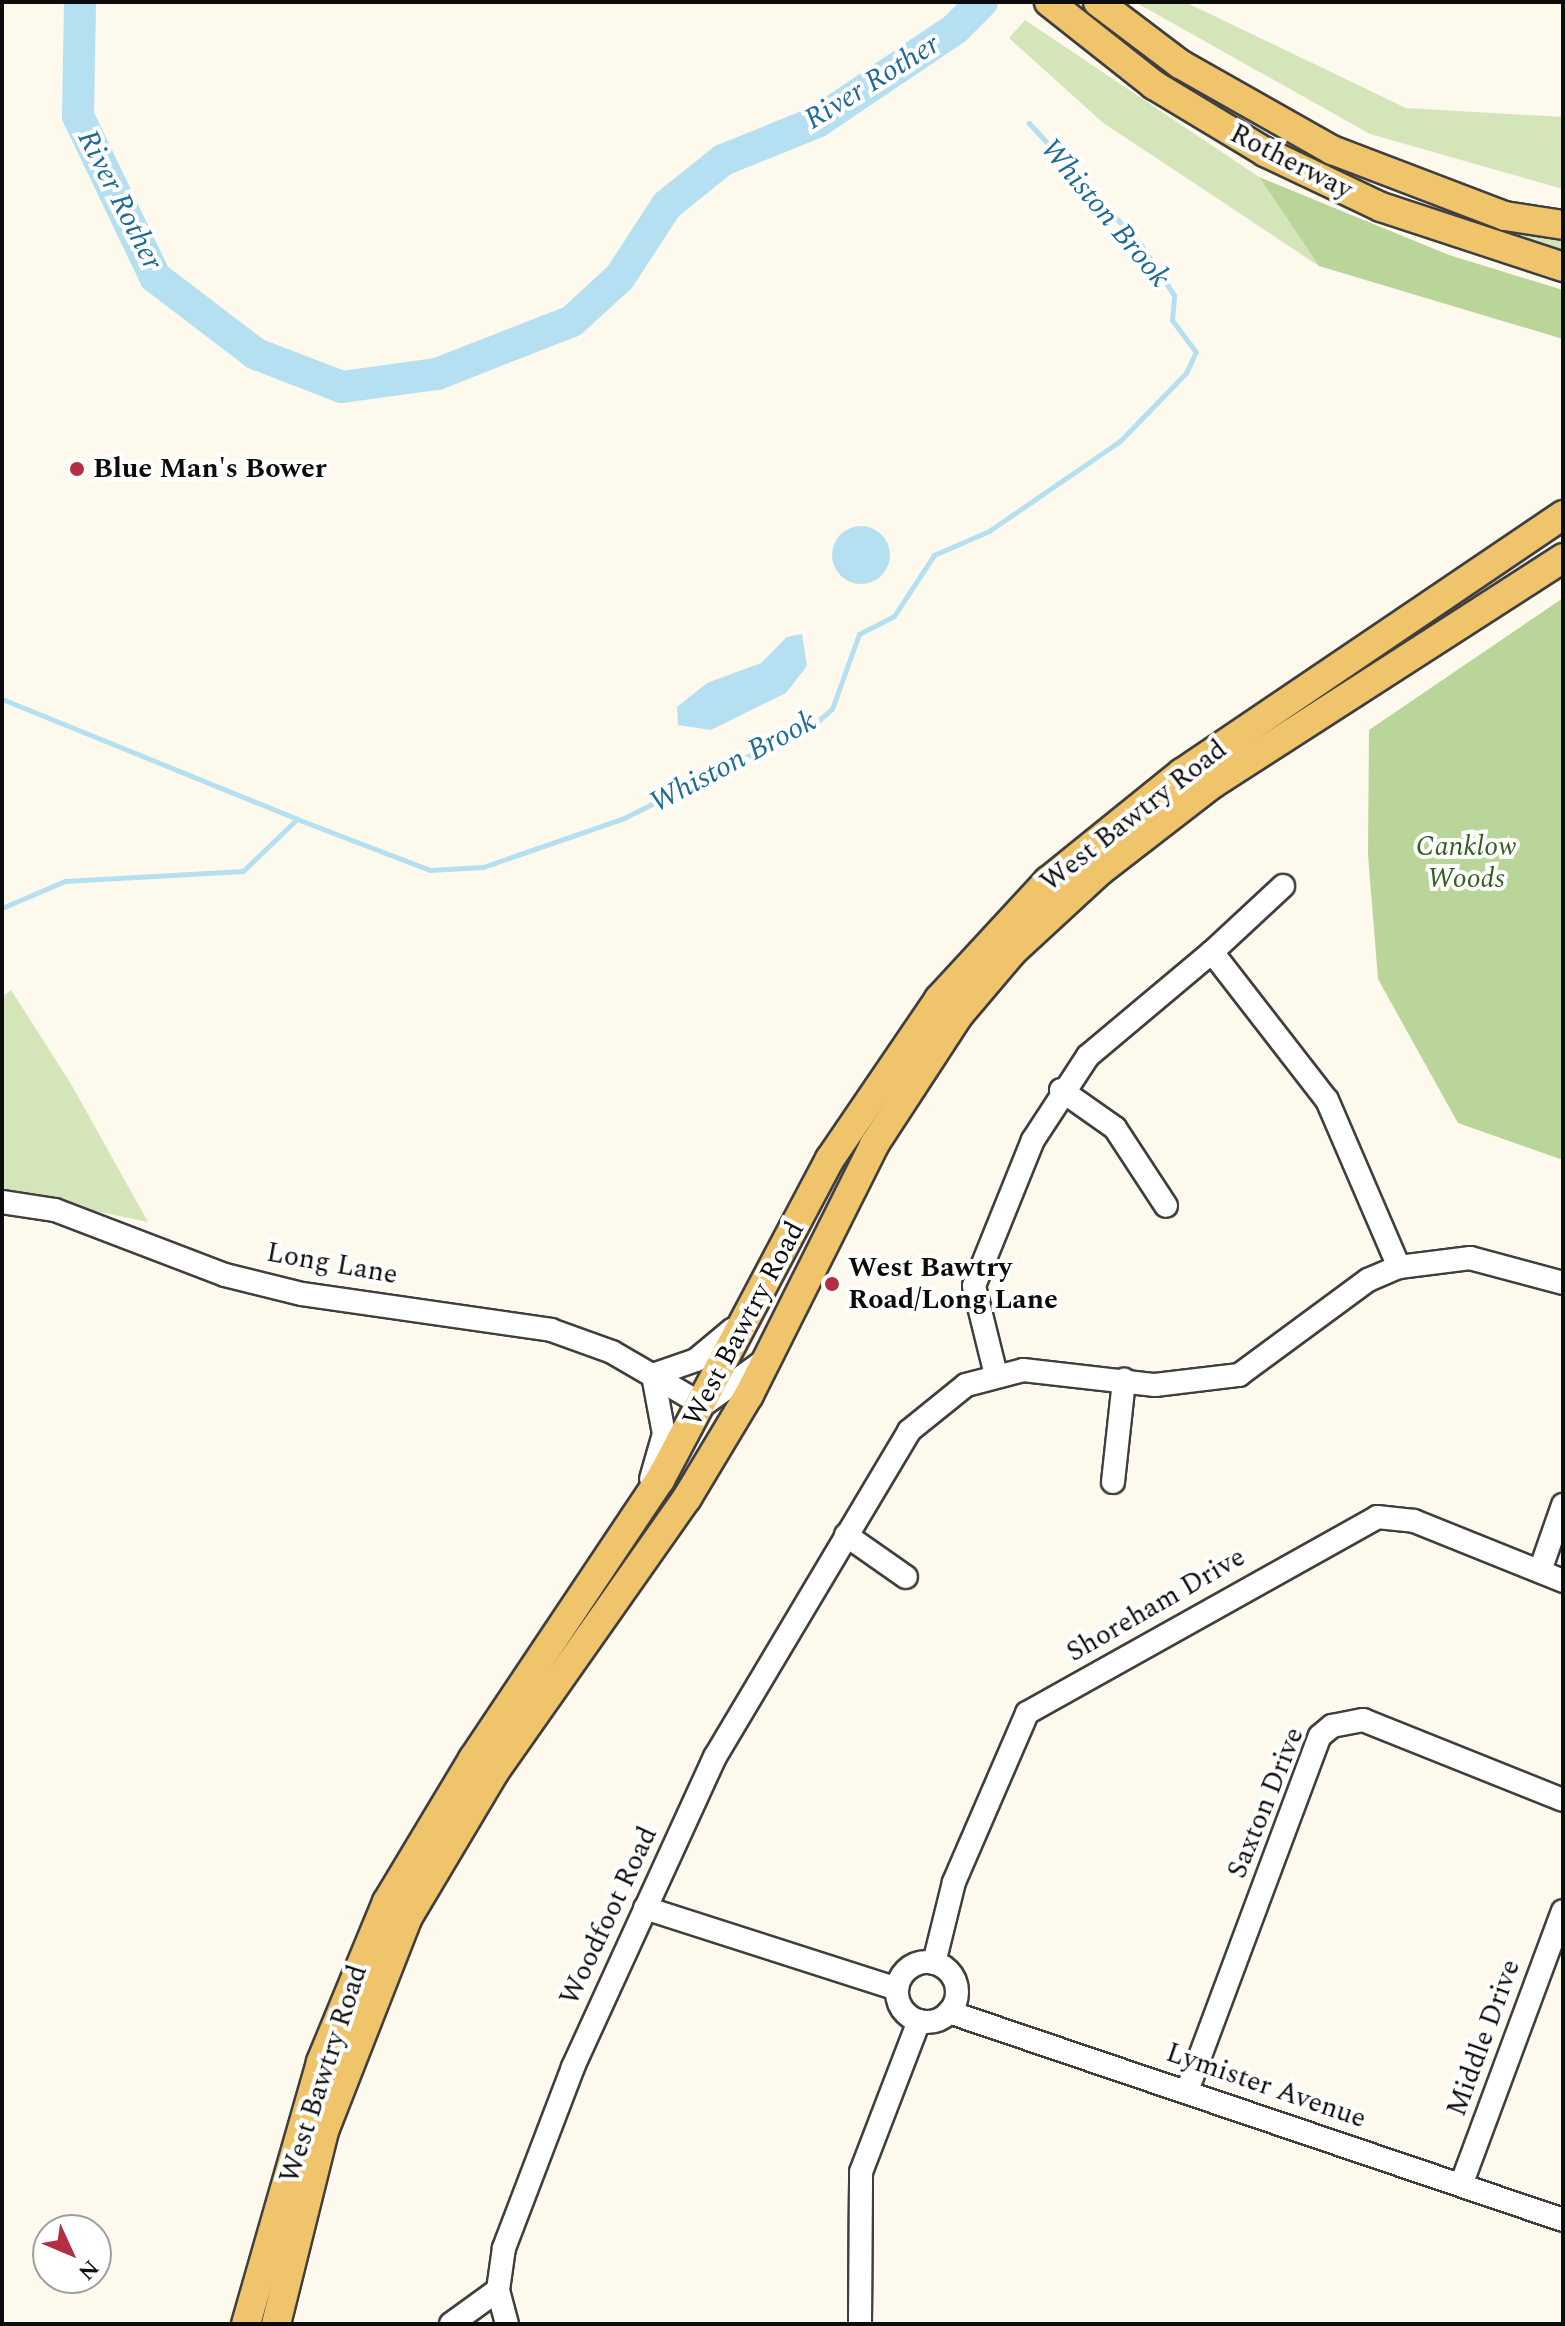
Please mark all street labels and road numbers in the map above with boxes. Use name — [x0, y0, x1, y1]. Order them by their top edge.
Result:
street label: Rotherway — [1224, 117, 1358, 207]
street label: West Bawtry Road — [1034, 733, 1234, 899]
street label: West Bawtry Road — [676, 1216, 812, 1432]
street label: Long Lane — [264, 1236, 400, 1292]
street label: Shoreham Drive — [1061, 1540, 1251, 1670]
street label: Saxton Drive — [1220, 1723, 1312, 1883]
street label: Woodfoot Road — [553, 1821, 665, 2011]
street label: Middle Drive — [1440, 1955, 1528, 2121]
street label: West Bawtry Road — [273, 1961, 375, 2187]
street label: Lymister Avenue — [1162, 2036, 1370, 2136]

